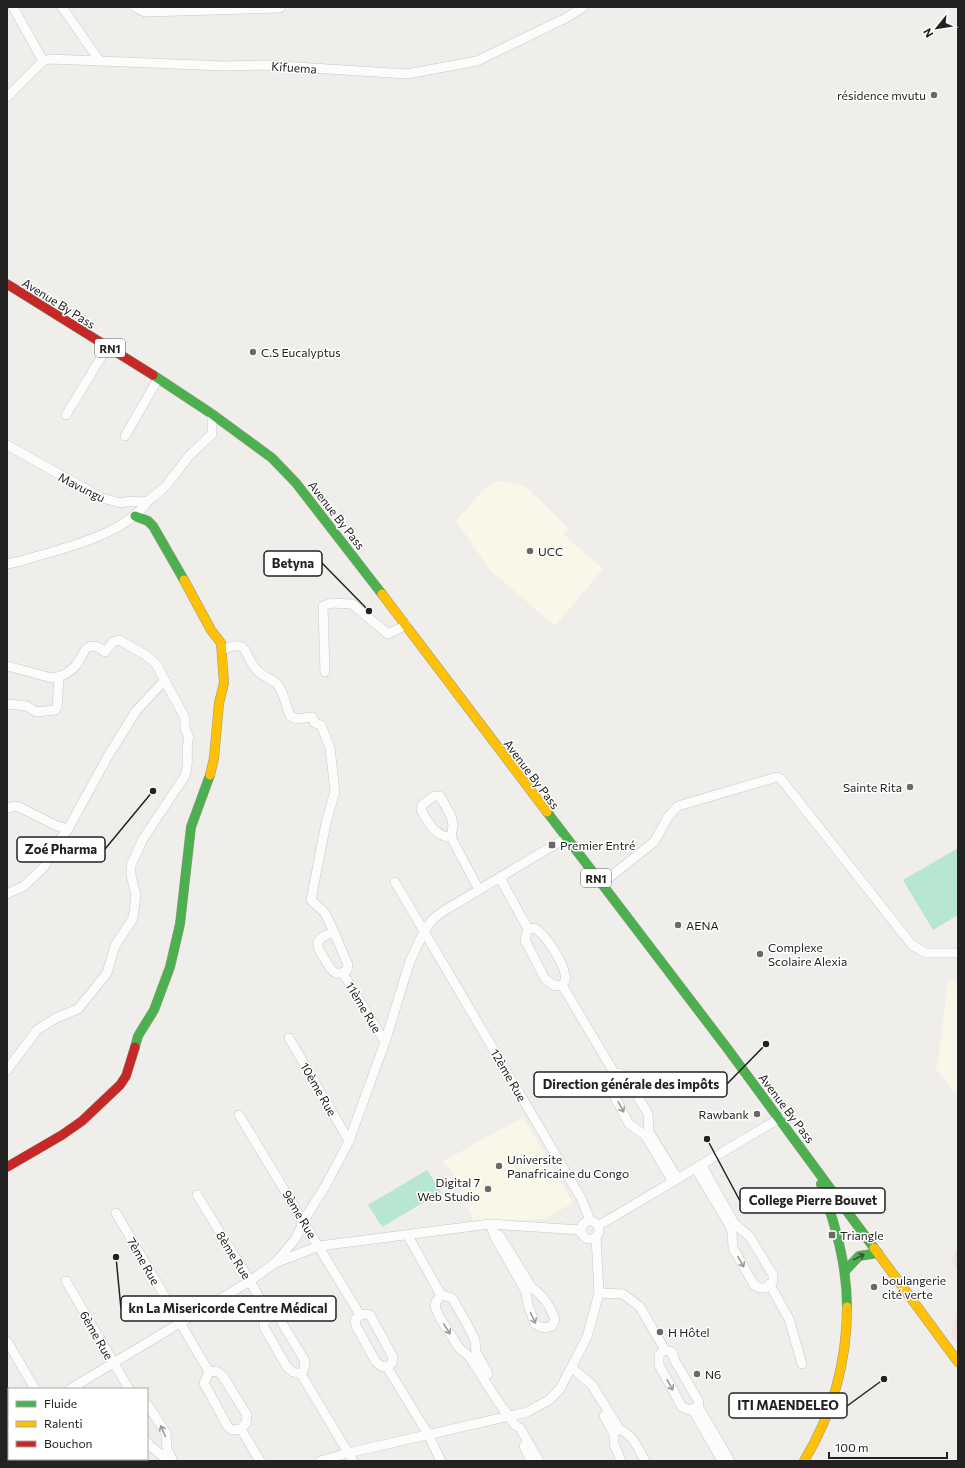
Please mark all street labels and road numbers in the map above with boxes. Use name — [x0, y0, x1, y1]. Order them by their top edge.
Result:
street label: Kifuema — [271, 58, 317, 76]
street label: Avenue By Pass — [20, 275, 98, 331]
road number: RN1 — [95, 339, 125, 357]
street label: Mavungu — [56, 469, 108, 505]
street label: Avenue By Pass — [306, 478, 368, 552]
street label: Avenue By Pass — [501, 737, 563, 811]
road number: RN1 — [581, 869, 611, 887]
street label: 11ème Rue — [343, 979, 385, 1035]
street label: 12ème Rue — [488, 1046, 530, 1104]
street label: 10ème Rue — [298, 1060, 340, 1118]
street label: Avenue By Pass — [756, 1071, 818, 1145]
street label: 9ème Rue — [280, 1187, 320, 1241]
street label: 8ème Rue — [214, 1229, 254, 1281]
street label: 7ème Rue — [125, 1235, 163, 1287]
street label: 6ème Rue — [78, 1308, 116, 1362]

